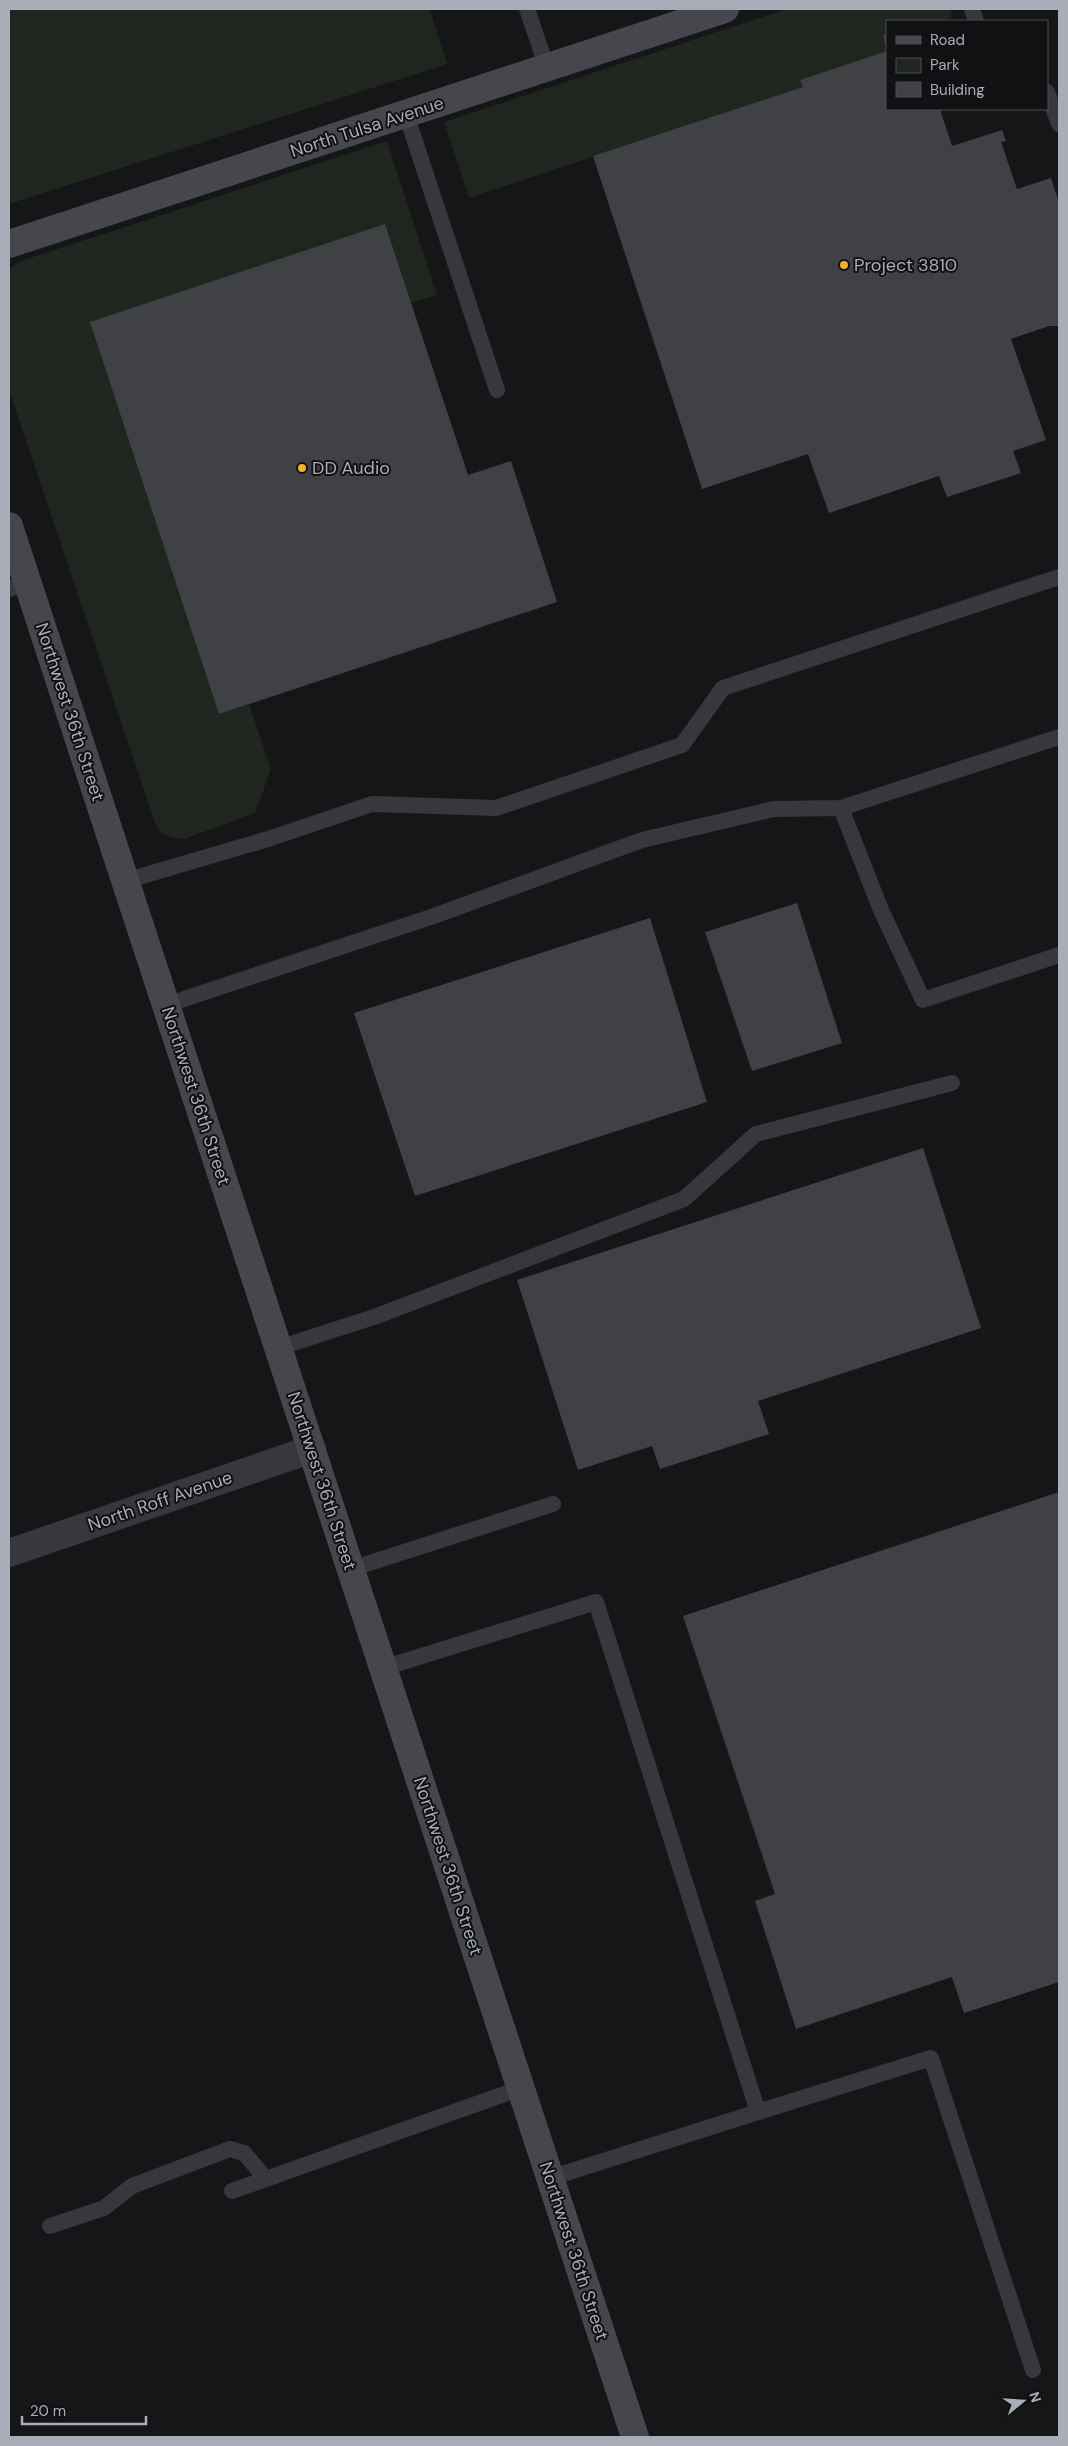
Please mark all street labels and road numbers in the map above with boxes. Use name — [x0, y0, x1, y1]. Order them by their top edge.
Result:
street label: North Tulsa Avenue — [287, 91, 447, 163]
street label: Northwest 36th Street — [30, 620, 110, 804]
street label: Northwest 36th Street — [156, 1004, 236, 1188]
street label: Northwest 36th Street — [282, 1389, 362, 1573]
street label: North Roff Avenue — [85, 1465, 235, 1537]
street label: Northwest 36th Street — [408, 1774, 488, 1958]
street label: Northwest 36th Street — [534, 2159, 614, 2343]

